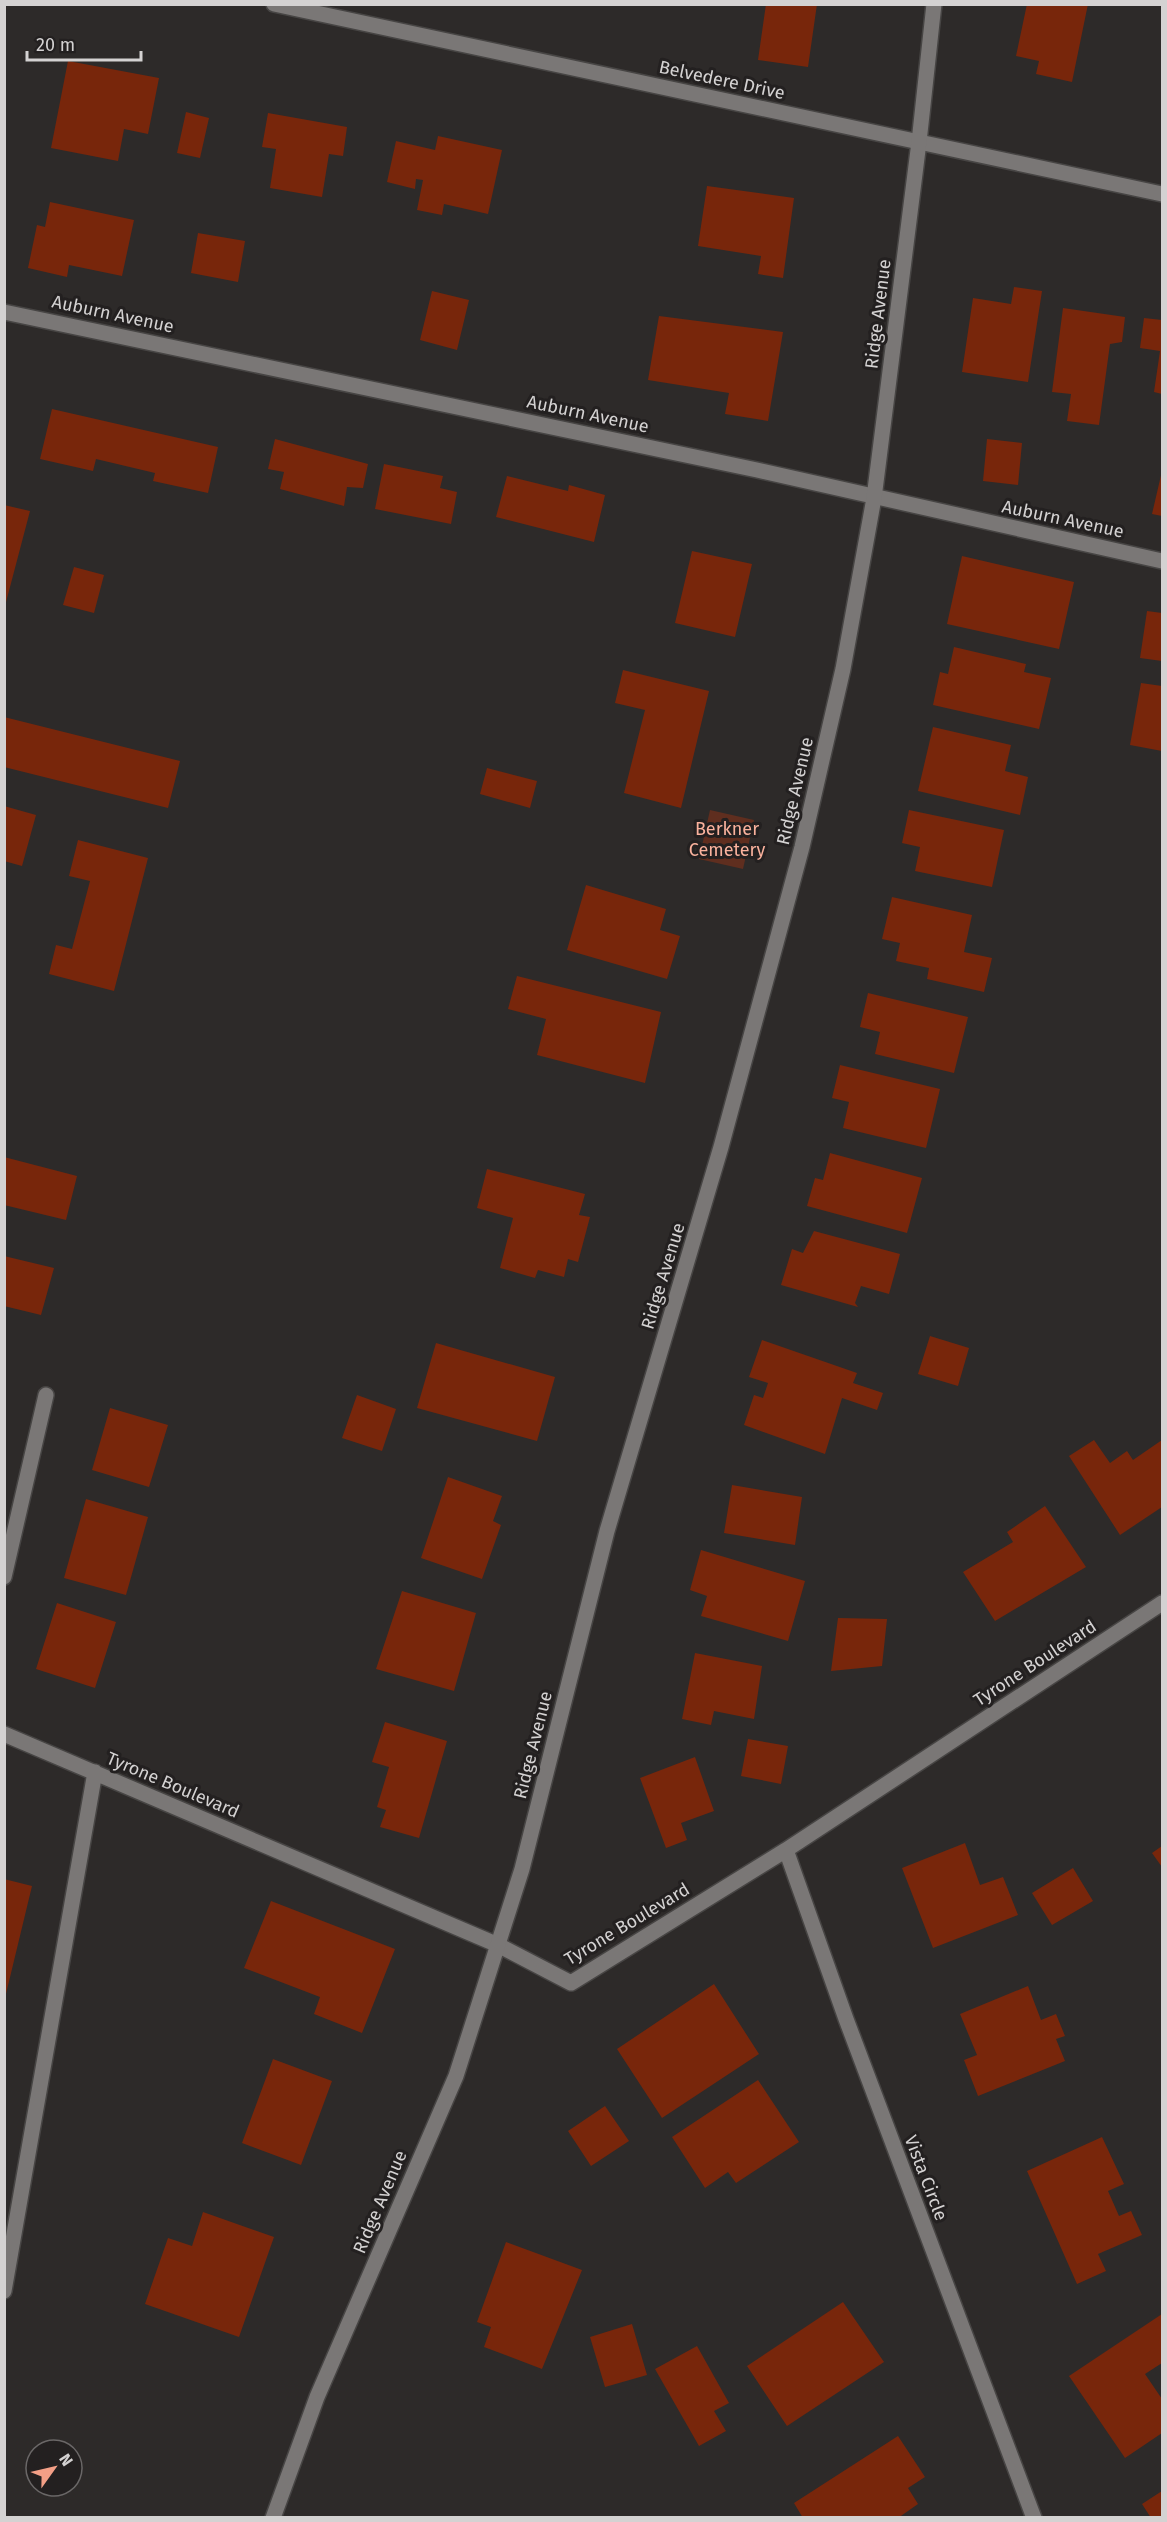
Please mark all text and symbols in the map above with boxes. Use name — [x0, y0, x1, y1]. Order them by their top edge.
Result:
scale bar — [27, 24, 141, 62]
text: 20 m — [36, 34, 75, 56]
street label: Belvedere Drive — [657, 56, 787, 104]
street label: Ridge Avenue — [860, 258, 896, 370]
street label: Auburn Avenue — [50, 290, 176, 338]
street label: Auburn Avenue — [525, 390, 651, 438]
street label: Auburn Avenue — [1000, 495, 1126, 543]
street label: Ridge Avenue — [772, 735, 818, 847]
park label: Berkner Cemetery — [689, 818, 765, 861]
street label: Ridge Avenue — [636, 1220, 690, 1332]
street label: Tyrone Boulevard — [970, 1615, 1100, 1711]
street label: Ridge Avenue — [509, 1689, 557, 1801]
street label: Tyrone Boulevard — [103, 1747, 243, 1823]
street label: Tyrone Boulevard — [561, 1878, 693, 1970]
street label: Vista Circle — [900, 2132, 952, 2224]
street label: Ridge Avenue — [348, 2147, 412, 2257]
north arrow — [24, 2438, 84, 2498]
text: N — [55, 2450, 77, 2470]

